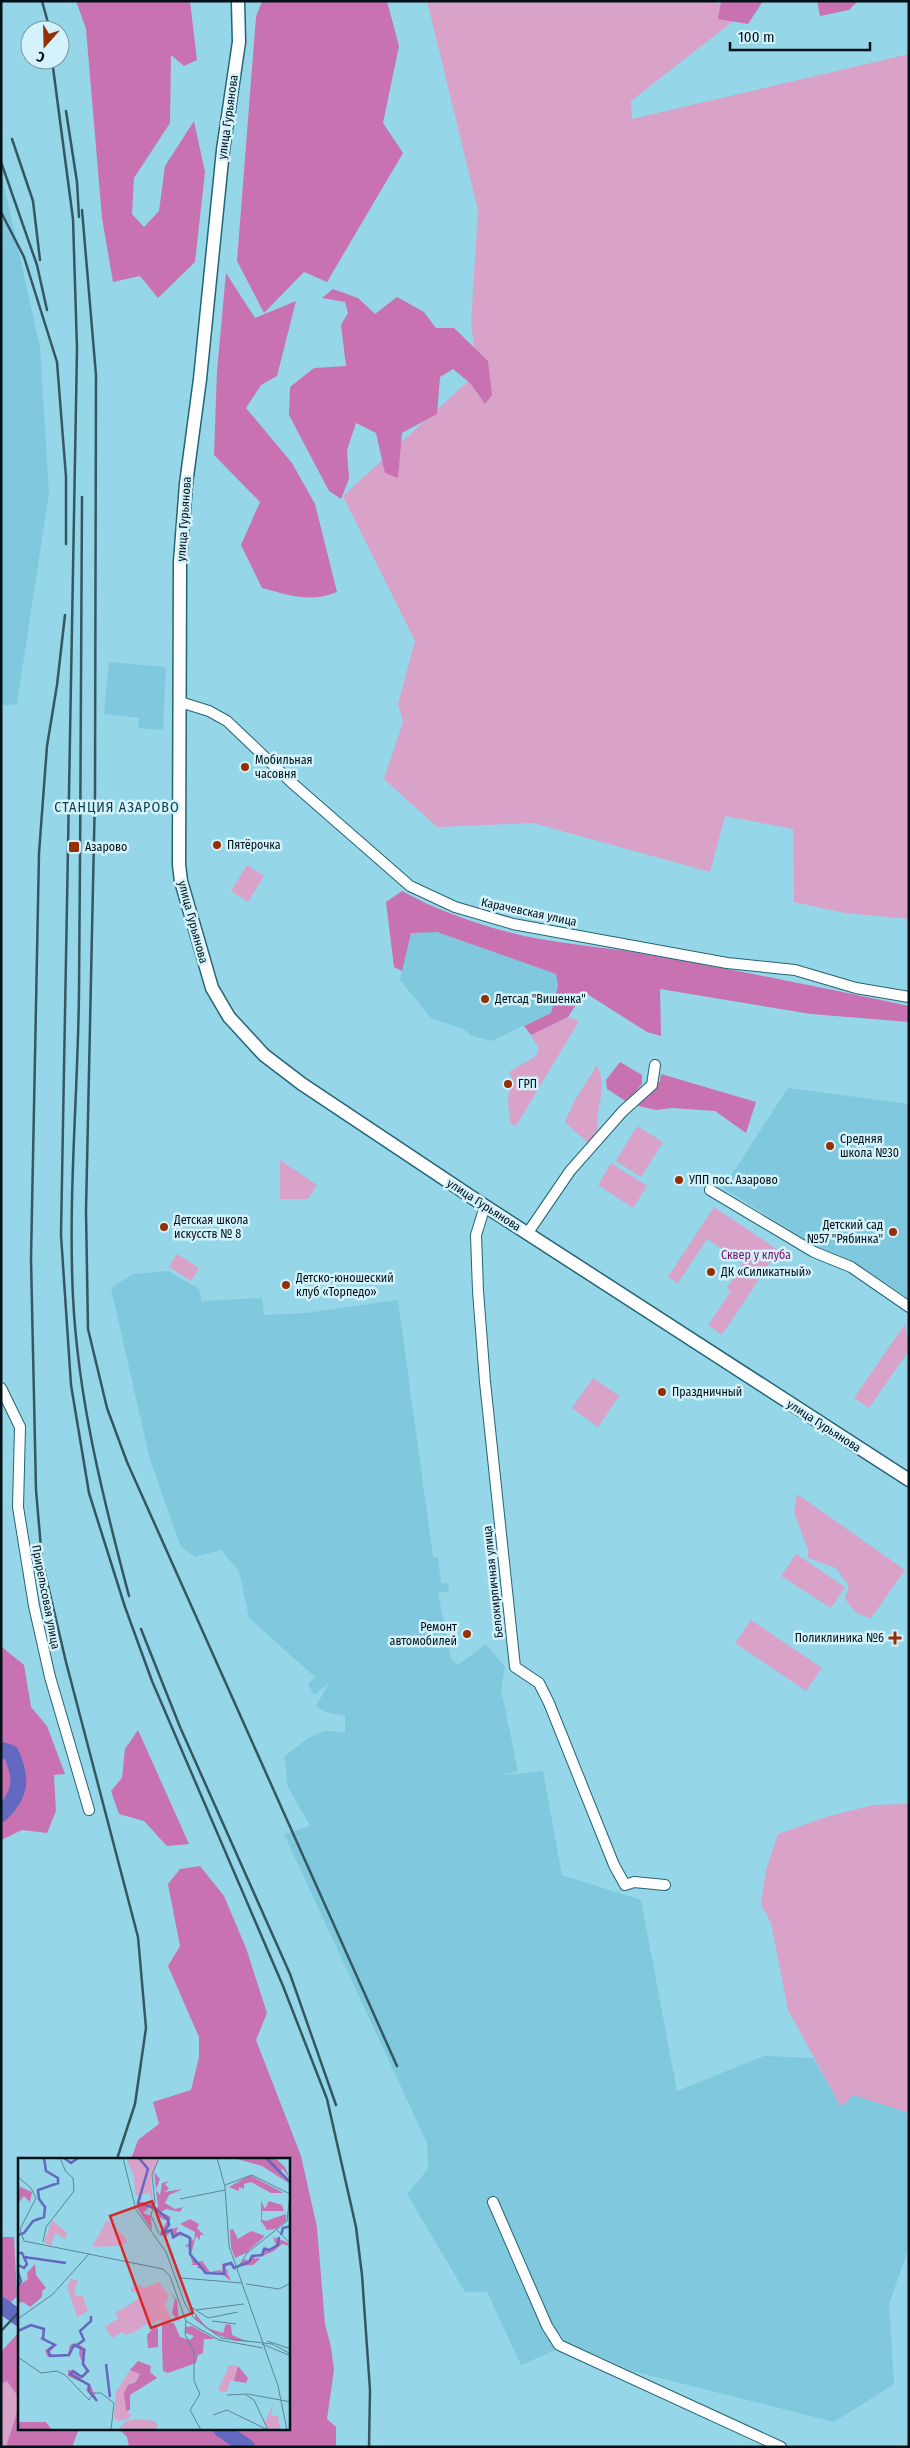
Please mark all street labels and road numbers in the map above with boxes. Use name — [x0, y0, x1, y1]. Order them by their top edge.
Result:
street label: улица Гурьянова — [215, 74, 241, 160]
street label: улица Гурьянова — [174, 476, 194, 562]
street label: улица Гурьянова — [175, 879, 211, 965]
street label: Карачевская улица — [480, 895, 578, 929]
street label: улица Гурьянова — [444, 1176, 524, 1234]
street label: улица Гурьянова — [784, 1397, 864, 1455]
street label: Белокирпичная улица — [480, 1525, 506, 1639]
street label: Прирельсовая улица — [29, 1544, 63, 1650]

